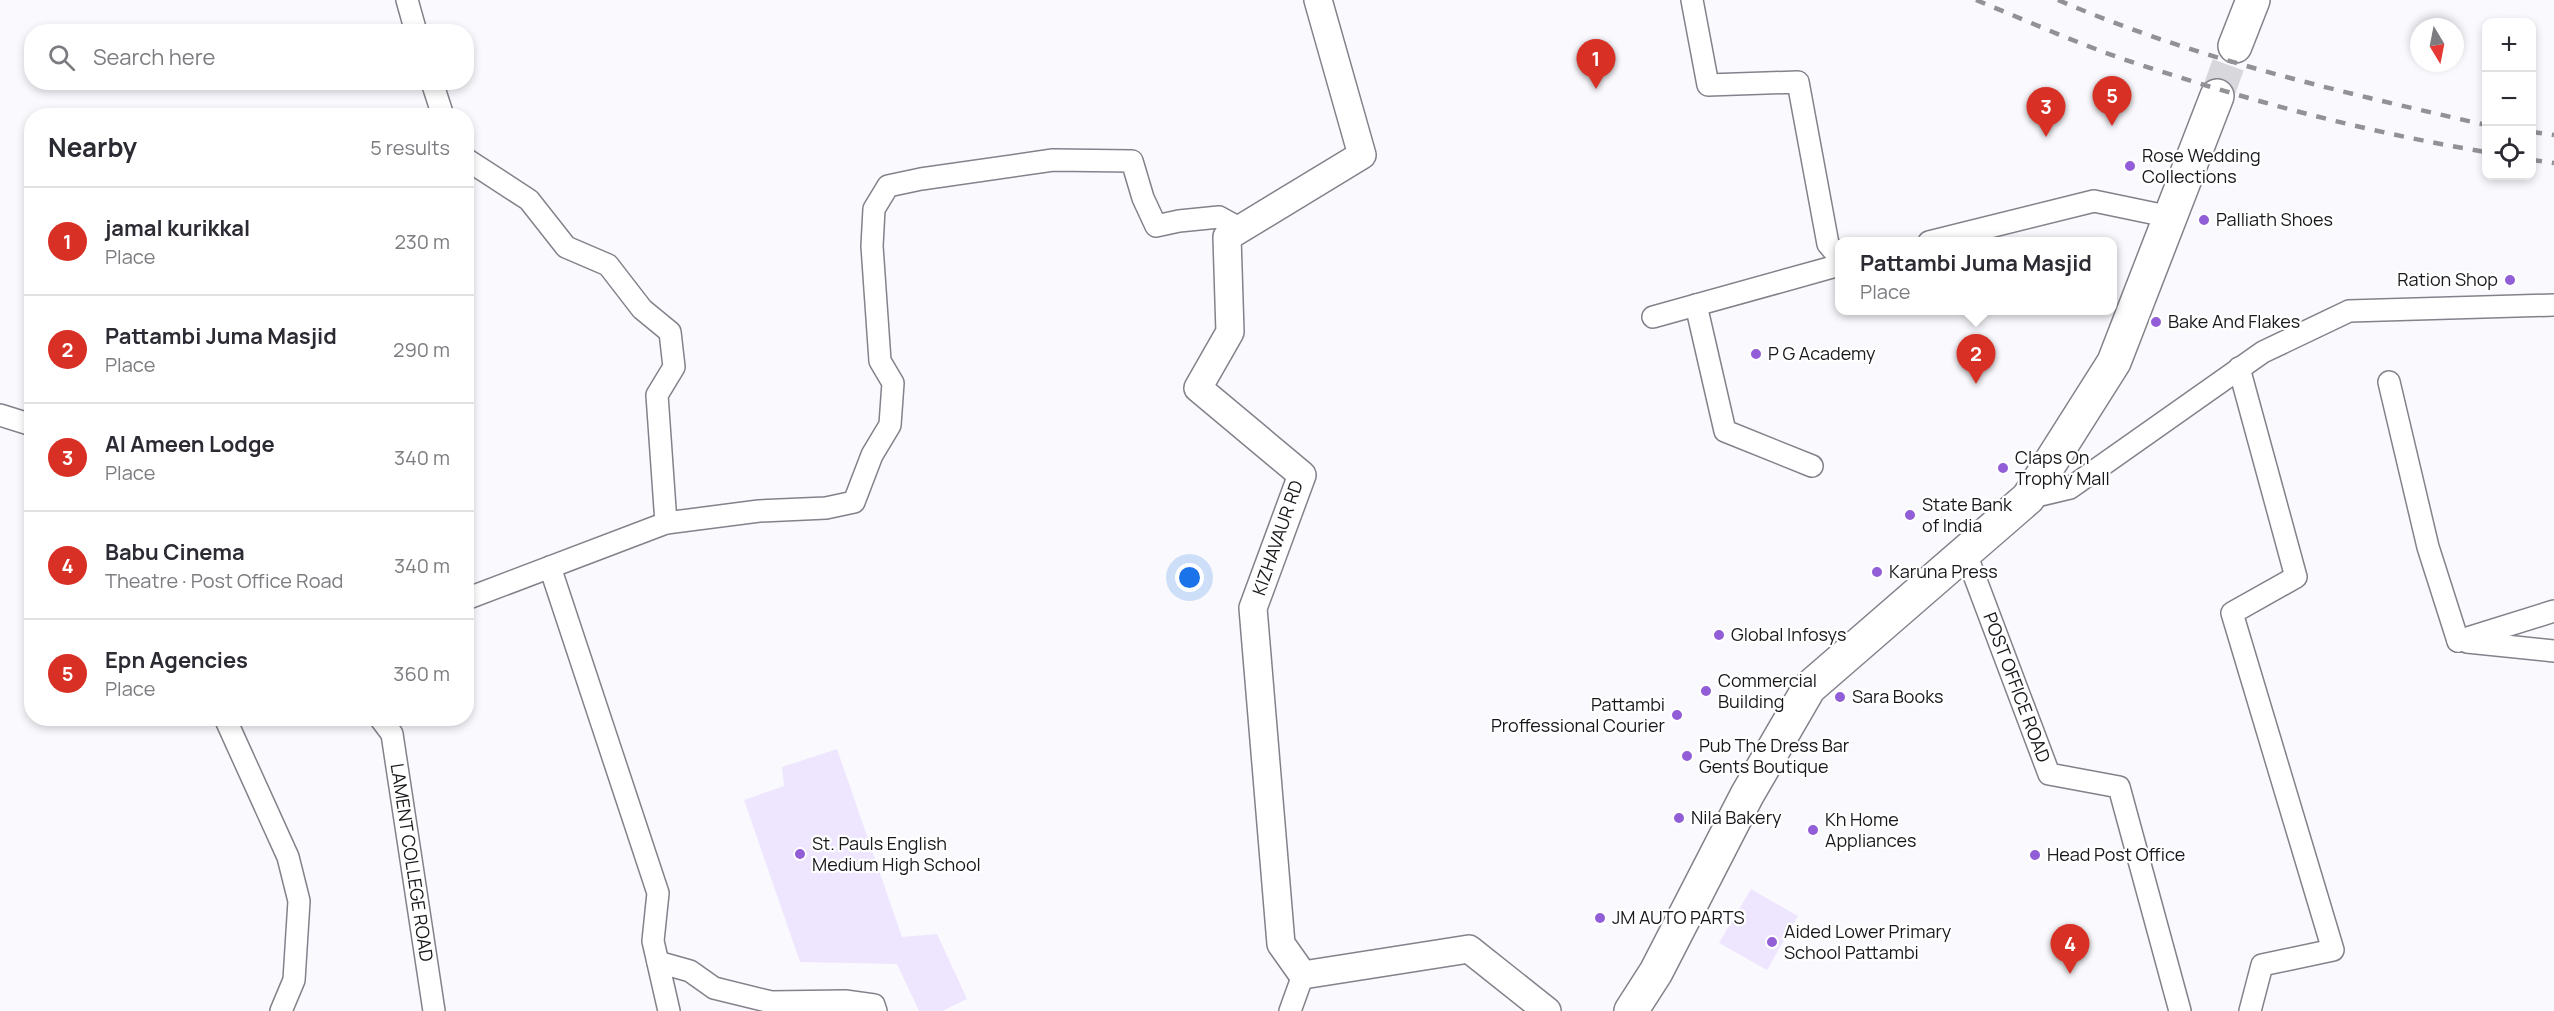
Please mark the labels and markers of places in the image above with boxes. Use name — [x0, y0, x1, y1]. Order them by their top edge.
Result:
pin: 1 — [1576, 40, 1616, 89]
pin: 5 — [2092, 76, 2132, 126]
pin: 3 — [2026, 88, 2066, 137]
place label: Rose Wedding Collections — [2142, 143, 2261, 188]
marker: Rose Wedding Collections — [2123, 159, 2137, 173]
place label: Palliath Shoes — [2216, 207, 2333, 231]
marker: Palliath Shoes — [2197, 213, 2211, 227]
place label: Ration Shop — [2397, 267, 2498, 291]
marker: Ration Shop — [2503, 273, 2517, 287]
place label: Bake And Flakes — [2168, 309, 2300, 333]
marker: Bake And Flakes — [2149, 315, 2163, 329]
pin: 2 — [1956, 334, 1996, 384]
place label: P G Academy — [1768, 341, 1876, 365]
marker: P G Academy — [1749, 347, 1763, 361]
place label: Claps On Trophy Mall — [2015, 445, 2110, 490]
marker: Claps On Trophy Mall — [1996, 461, 2010, 475]
place label: State Bank of India — [1922, 492, 2013, 537]
marker: State Bank of India — [1903, 508, 1917, 522]
place label: Karuna Press — [1889, 559, 1998, 583]
marker: Karuna Press — [1870, 565, 1884, 579]
place label: Global Infosys — [1731, 622, 1847, 646]
marker: Global Infosys — [1712, 628, 1726, 642]
place label: Commercial Building — [1718, 668, 1817, 713]
marker: Commercial Building — [1699, 684, 1713, 698]
place label: Sara Books — [1852, 684, 1943, 708]
marker: Sara Books — [1833, 690, 1847, 704]
place label: Pattambi Proffessional Courier — [1491, 692, 1665, 737]
marker: Pattambi Proffessional Courier — [1670, 708, 1684, 722]
place label: Pub The Dress Bar Gents Boutique — [1699, 733, 1850, 778]
marker: Pub The Dress Bar Gents Boutique — [1680, 749, 1694, 763]
place label: Nila Bakery — [1691, 805, 1782, 829]
place label: Kh Home Appliances — [1825, 807, 1916, 852]
marker: Nila Bakery — [1672, 811, 1686, 825]
marker: Kh Home Appliances — [1806, 823, 1820, 837]
place label: St. Pauls English Medium High School — [812, 831, 981, 876]
place label: Head Post Office — [2047, 842, 2185, 866]
marker: St. Pauls English Medium High School — [793, 847, 807, 861]
marker: Head Post Office — [2028, 848, 2042, 862]
place label: JM AUTO PARTS — [1612, 905, 1745, 929]
marker: JM AUTO PARTS — [1593, 911, 1607, 925]
place label: Aided Lower Primary School Pattambi — [1784, 919, 1952, 964]
pin: 4 — [2050, 924, 2090, 974]
marker: Aided Lower Primary School Pattambi — [1765, 935, 1779, 949]

